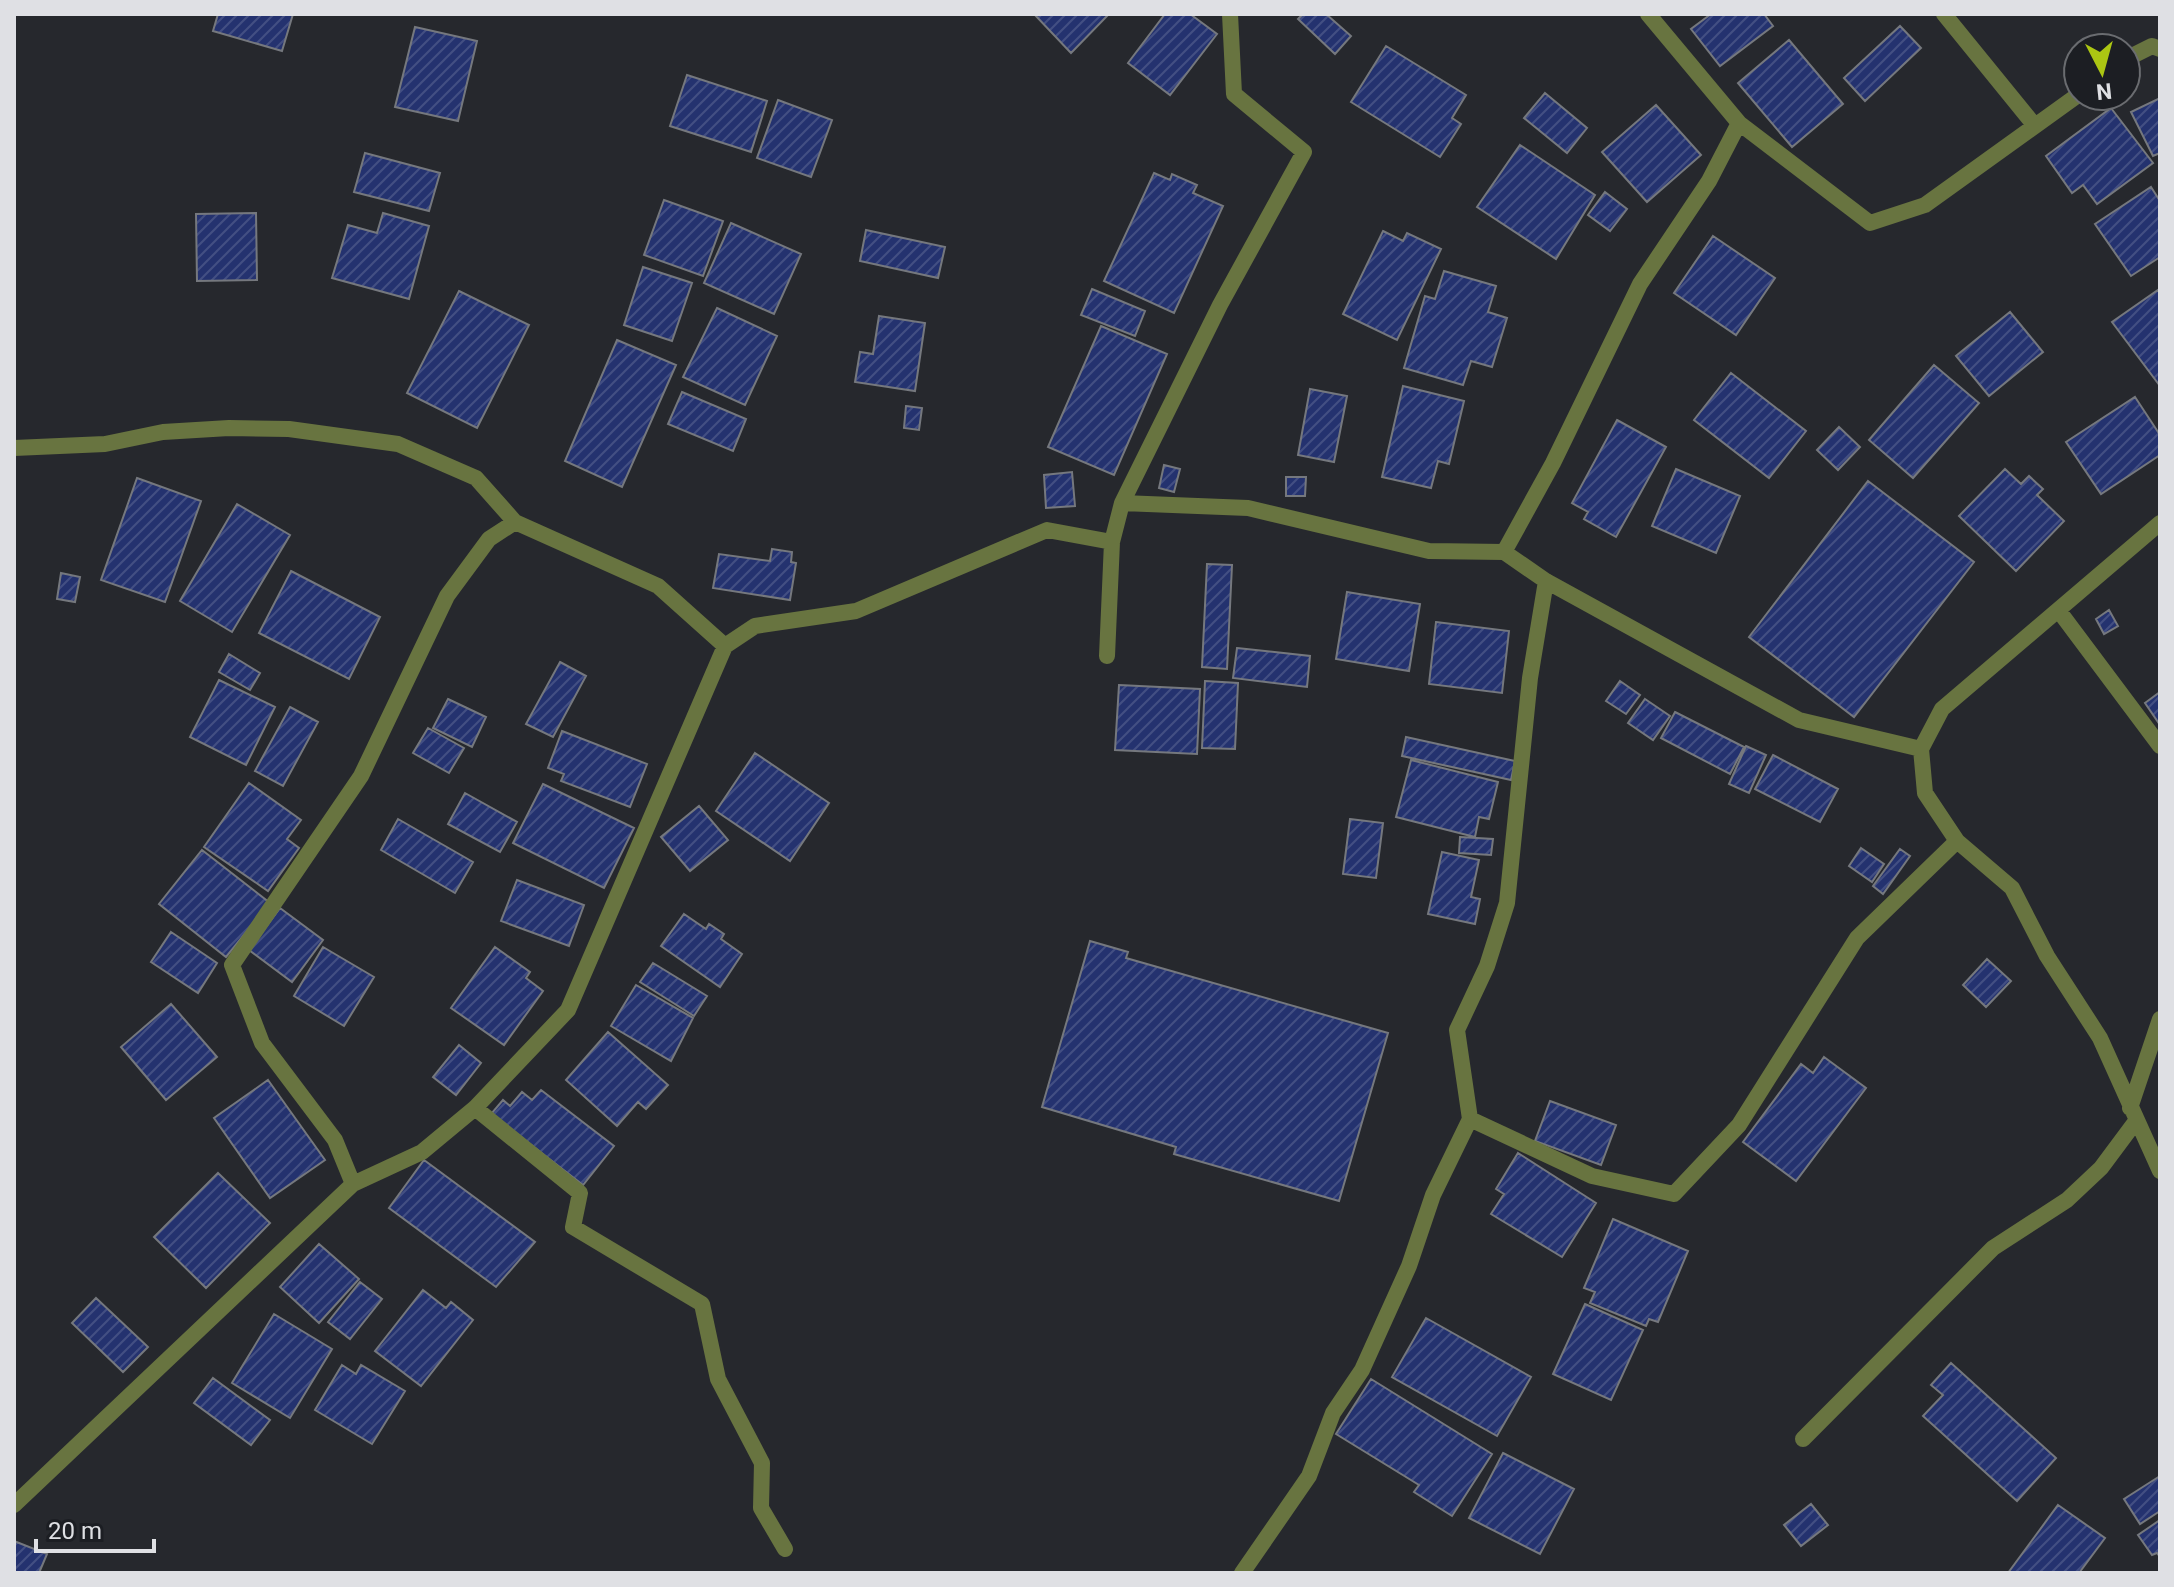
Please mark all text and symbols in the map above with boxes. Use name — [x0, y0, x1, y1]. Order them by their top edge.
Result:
north arrow — [2062, 32, 2142, 112]
text: N — [2095, 78, 2113, 105]
scale bar — [36, 1503, 154, 1553]
text: 20 m — [48, 1517, 102, 1545]

